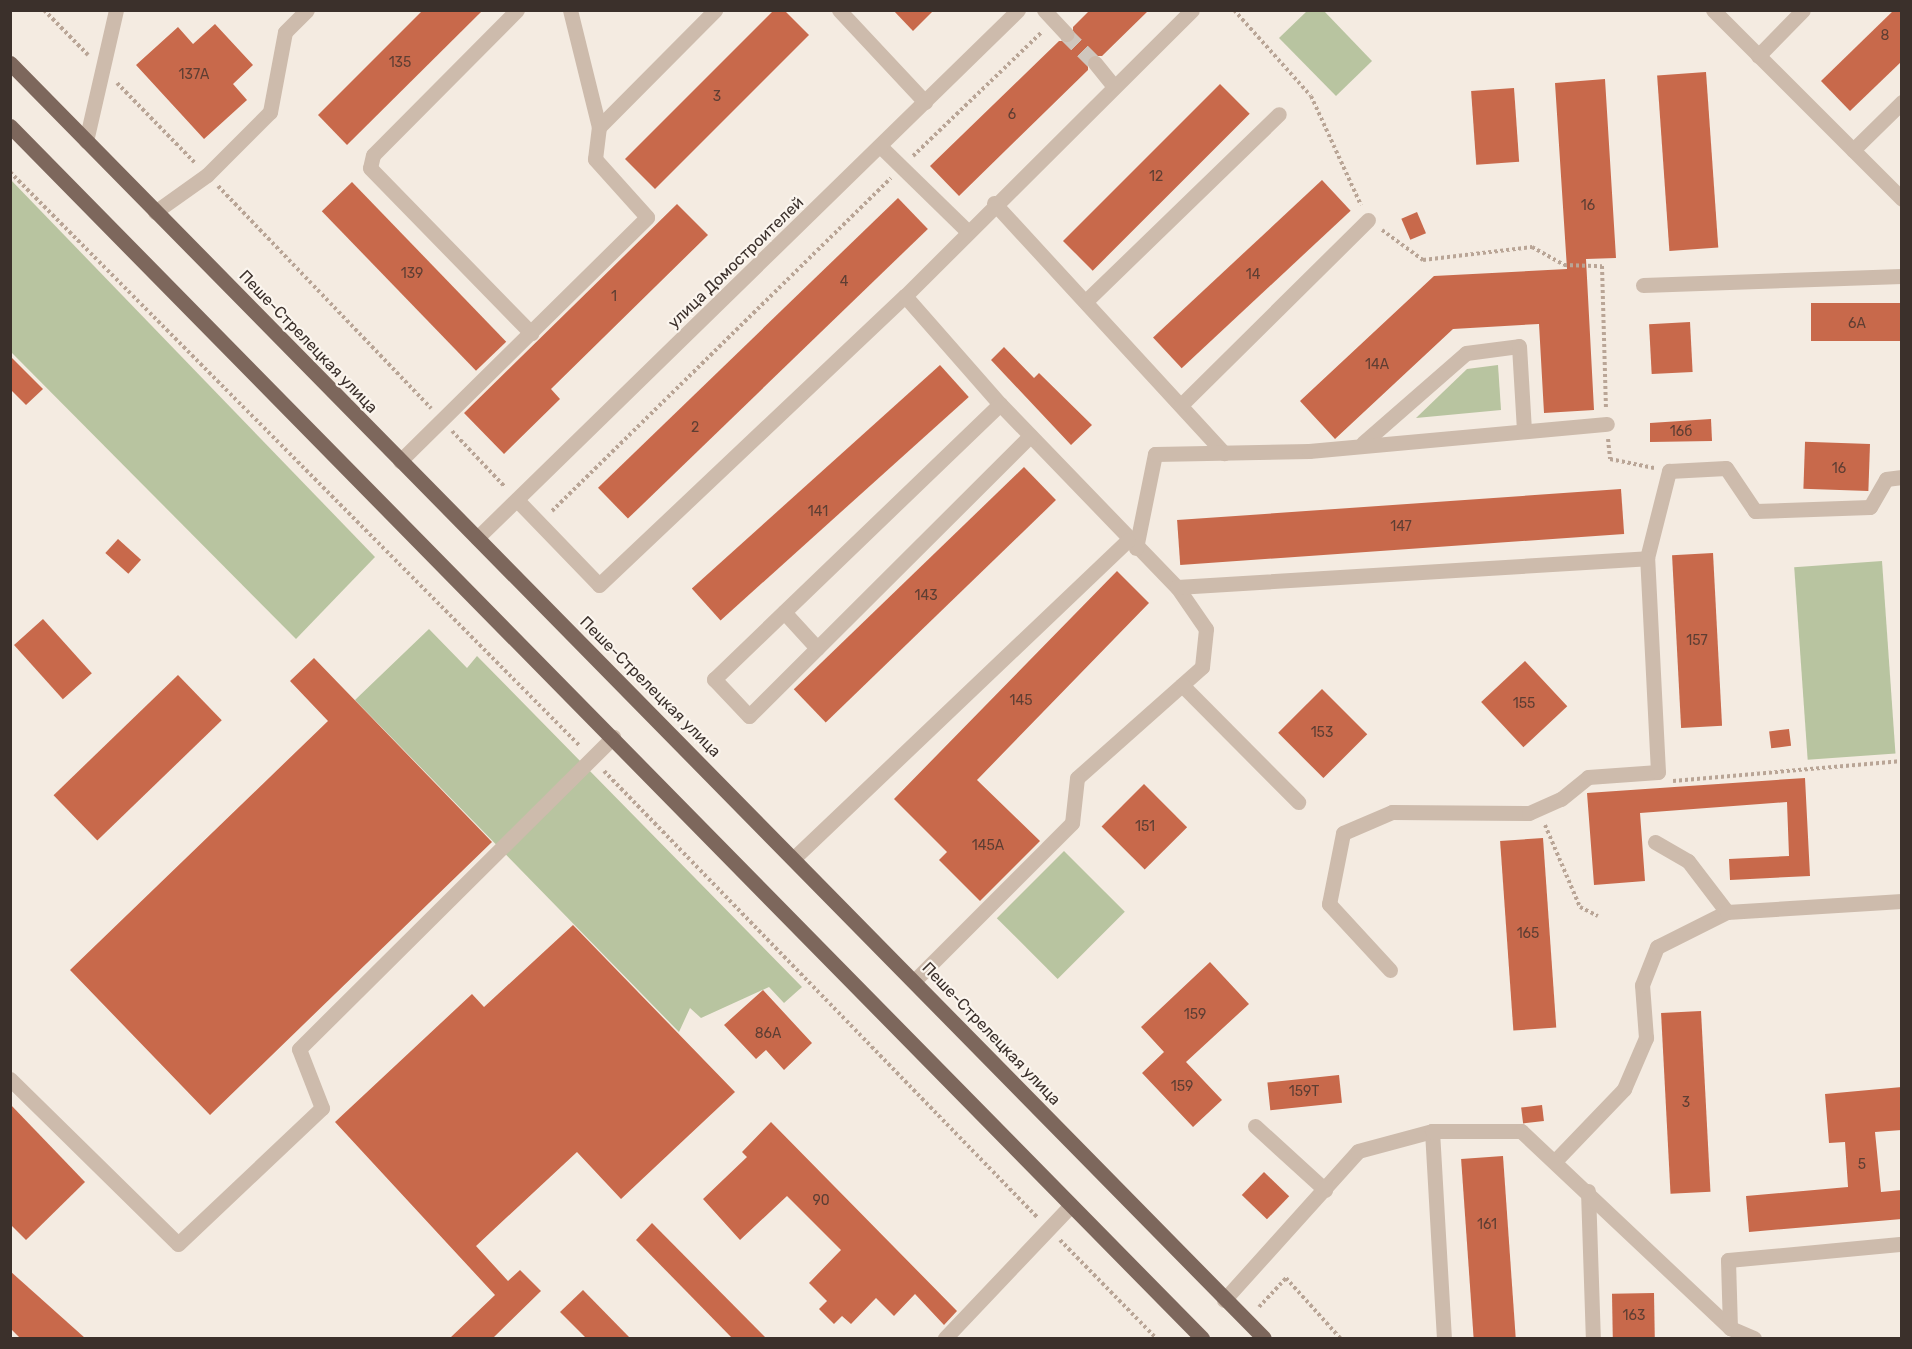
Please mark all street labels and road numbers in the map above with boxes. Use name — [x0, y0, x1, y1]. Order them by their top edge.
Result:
street label: улица Домостроителей — [664, 193, 808, 333]
street label: Пеше-Стрелецкая улица — [235, 267, 381, 417]
street label: Пеше-Стрелецкая улица — [576, 613, 724, 761]
street label: Пеше-Стрелецкая улица — [918, 959, 1064, 1109]

